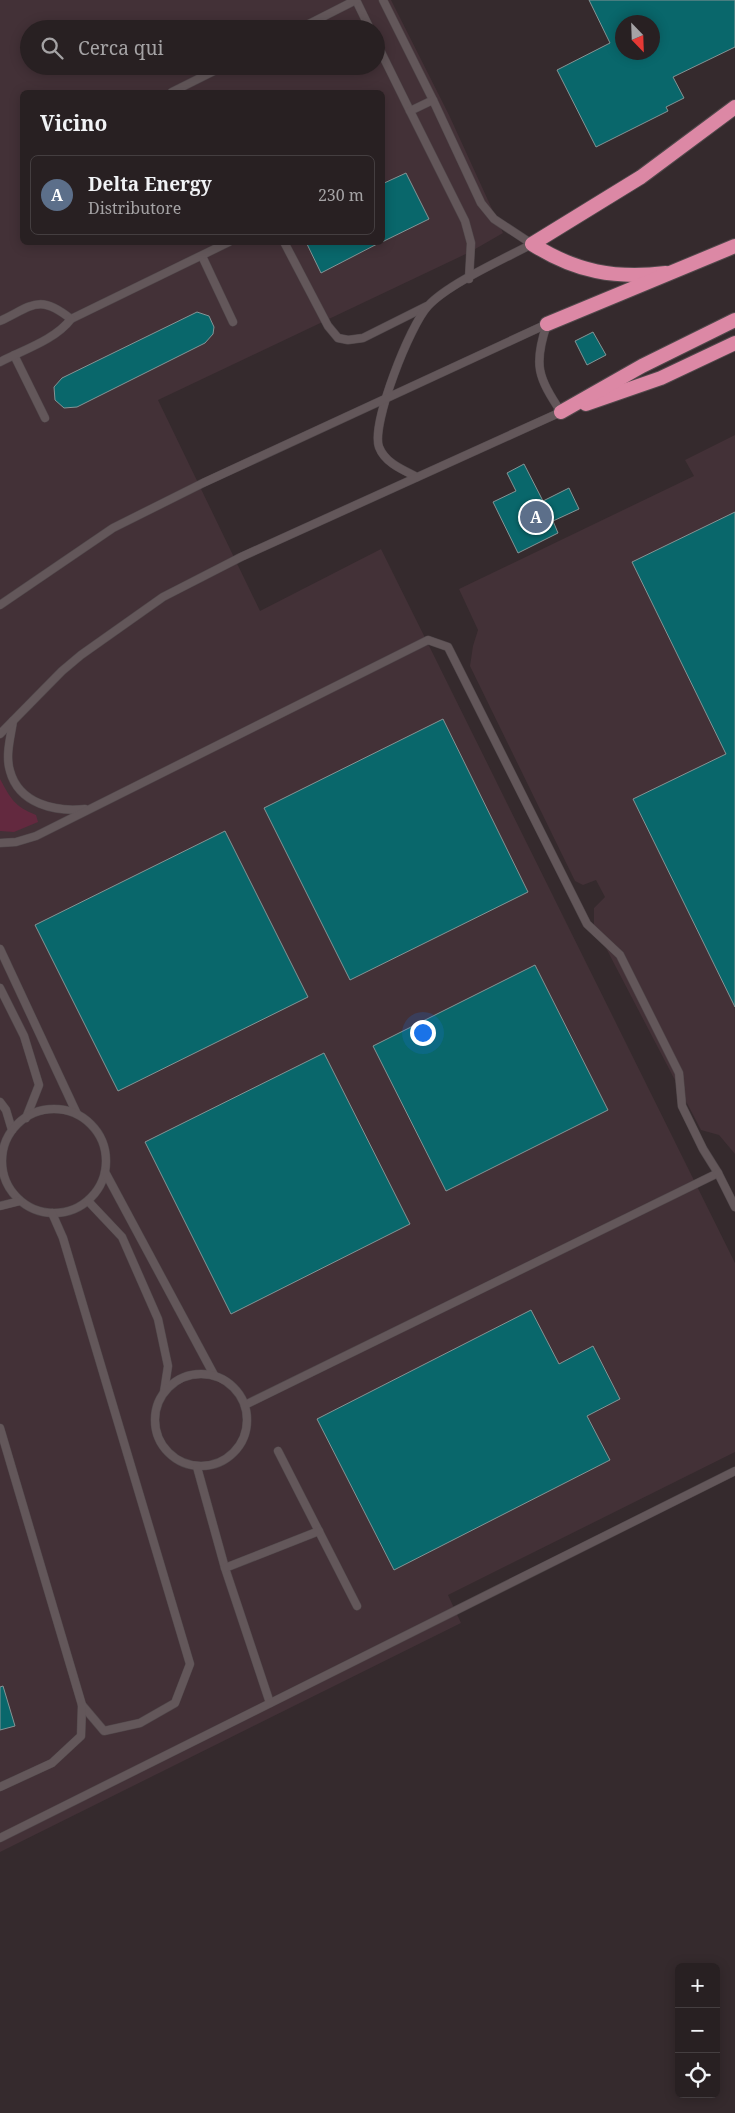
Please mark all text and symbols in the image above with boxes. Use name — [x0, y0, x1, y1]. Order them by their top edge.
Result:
north arrow — [615, 15, 660, 60]
search box — [20, 20, 385, 75]
icon: search — [38, 34, 66, 62]
text: Cerca qui — [78, 35, 164, 61]
text: Vicino — [40, 109, 107, 137]
text: Delta Energy — [88, 171, 212, 197]
text: A — [51, 184, 63, 206]
text: 230 m — [318, 184, 364, 206]
text: Distributore — [88, 197, 181, 219]
pin: A — [520, 498, 552, 536]
your location — [410, 1020, 436, 1046]
map controls — [675, 1963, 720, 2098]
button: + — [675, 1963, 720, 2008]
button: − — [675, 2008, 720, 2053]
button: locate — [675, 2053, 720, 2098]

